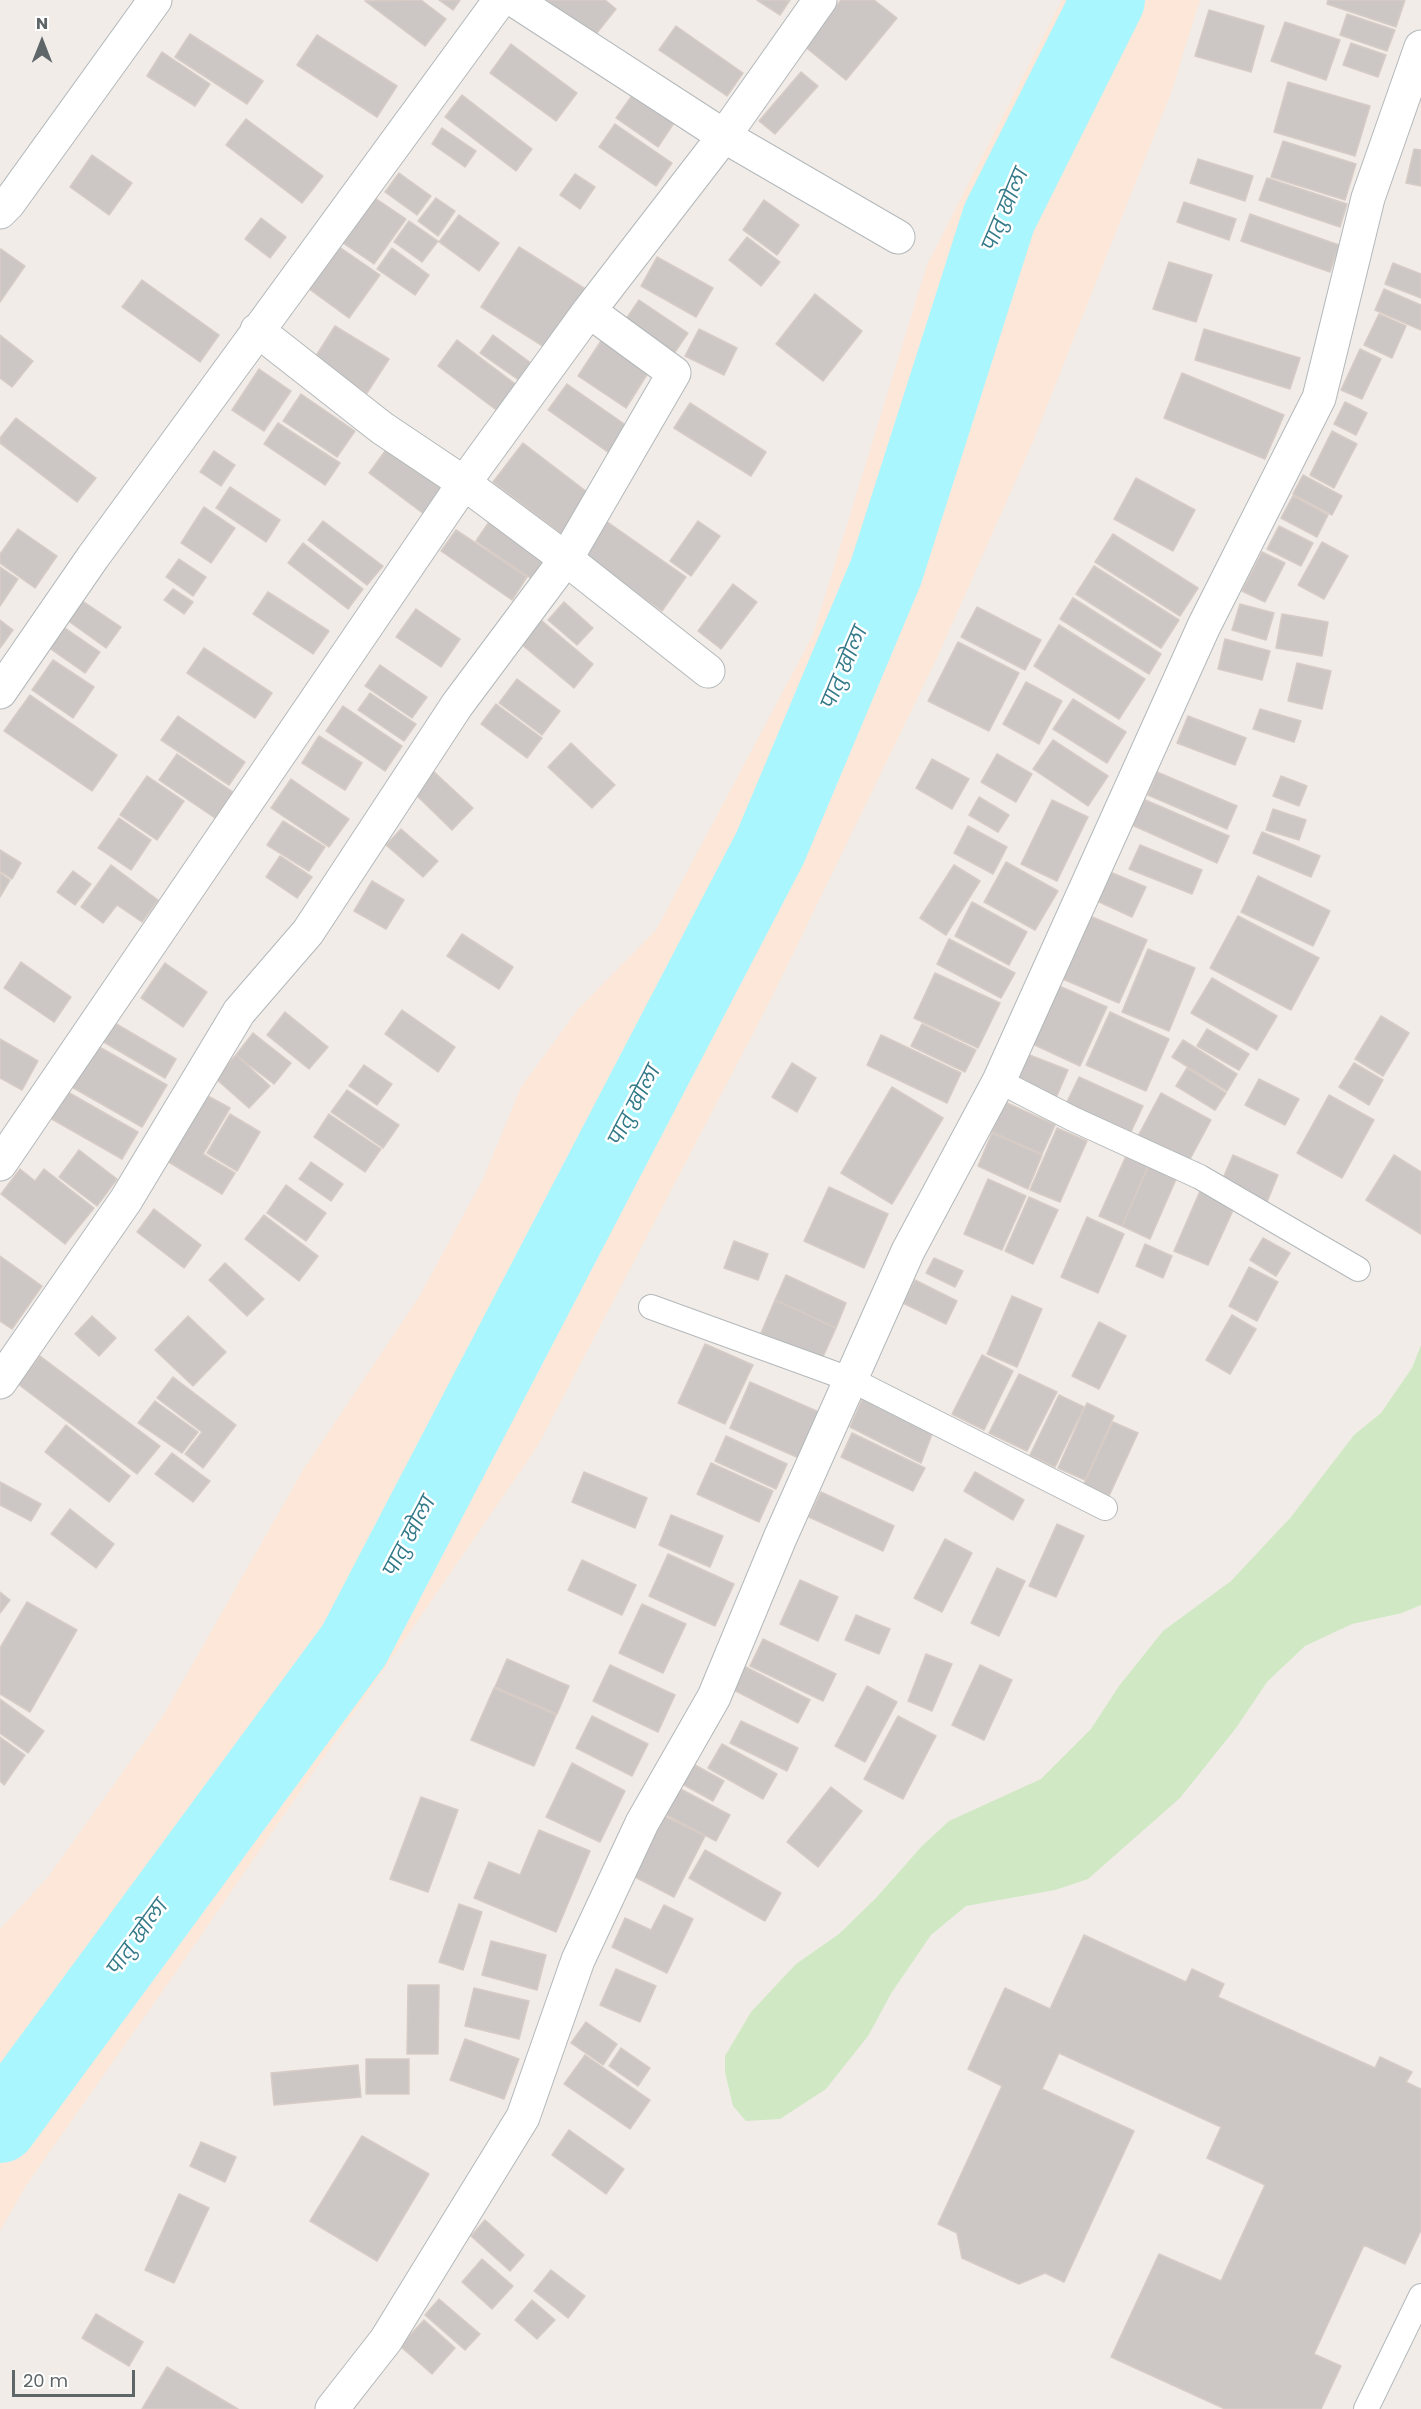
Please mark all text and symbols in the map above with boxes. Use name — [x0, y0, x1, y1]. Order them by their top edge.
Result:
north arrow — [12, 12, 72, 72]
text: N — [36, 12, 48, 35]
water label: पातु खोला — [979, 165, 1035, 255]
water label: पातु खोला — [818, 623, 874, 713]
water label: पातु खोला — [605, 1062, 667, 1150]
water label: पातु खोला — [380, 1493, 442, 1581]
water label: पातु खोला — [104, 1896, 174, 1980]
scale bar — [15, 2358, 138, 2396]
text: 20 m — [23, 2368, 68, 2393]

